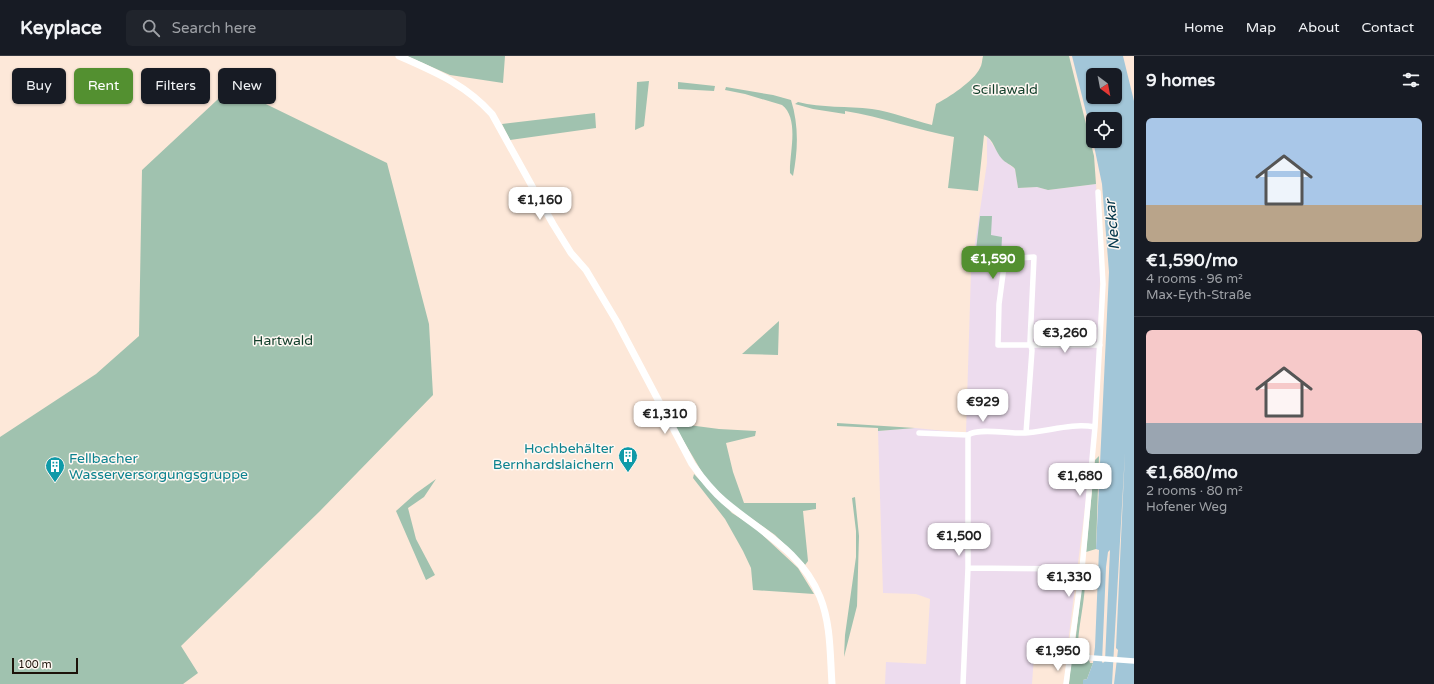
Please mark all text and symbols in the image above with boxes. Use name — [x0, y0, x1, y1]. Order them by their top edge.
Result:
search box — [126, 10, 406, 46]
text: Keyplace — [20, 17, 102, 39]
icon: search — [140, 17, 162, 39]
text: Search here — [172, 19, 256, 37]
text: Home — [1184, 19, 1224, 36]
text: Map — [1246, 19, 1276, 36]
text: About — [1298, 19, 1340, 36]
text: Contact — [1362, 19, 1414, 36]
chip: Buy — [12, 68, 66, 104]
chip: Rent — [74, 68, 133, 104]
chip: Filters — [141, 68, 210, 104]
chip: New — [218, 68, 276, 104]
north arrow — [1086, 68, 1122, 104]
map controls — [1086, 68, 1122, 148]
icon: filters — [1400, 69, 1422, 91]
text: 9 homes — [1146, 70, 1215, 91]
park label: Scillawald — [972, 81, 1038, 98]
button: locate — [1086, 112, 1122, 148]
icon: home — [1248, 144, 1320, 216]
pin: €1,160 — [507, 187, 573, 221]
text: €1,160 — [518, 192, 562, 208]
water label: Neckar — [1101, 197, 1123, 251]
pin: €1,590 — [960, 246, 1026, 280]
text: €1,590/mo — [1146, 250, 1238, 271]
text: €1,590 — [971, 251, 1015, 267]
text: 4 rooms · 96 m² — [1146, 271, 1243, 287]
text: Max-Eyth-Straße — [1146, 287, 1251, 303]
pin: €3,260 — [1032, 320, 1098, 354]
text: €3,260 — [1043, 325, 1087, 341]
park label: Hartwald — [253, 332, 313, 349]
icon: home — [1248, 356, 1320, 428]
pin: €929 — [959, 389, 1007, 423]
text: €929 — [966, 394, 1000, 410]
pin: €1,310 — [632, 401, 698, 435]
text: €1,310 — [643, 406, 687, 422]
place label: Hochbehälter Bernhardslaichern — [493, 440, 615, 473]
building icon: Hochbehälter Bernhardslaichern — [617, 445, 639, 473]
place label: Fellbacher Wasserversorgungsgruppe — [69, 450, 248, 483]
building icon: Fellbacher Wasserversorgungsgruppe — [44, 455, 66, 483]
text: €1,680/mo — [1146, 462, 1238, 483]
pin: €1,680 — [1047, 463, 1113, 497]
text: €1,680 — [1058, 468, 1102, 484]
text: 2 rooms · 80 m² — [1146, 483, 1243, 499]
text: Hofener Weg — [1146, 499, 1227, 515]
pin: €1,500 — [926, 523, 992, 557]
text: €1,500 — [937, 528, 981, 544]
pin: €1,330 — [1036, 564, 1102, 598]
text: €1,330 — [1047, 569, 1091, 585]
pin: €1,950 — [1025, 638, 1091, 672]
text: €1,950 — [1036, 643, 1080, 659]
scale bar — [12, 656, 78, 675]
text: 100 m — [18, 658, 52, 671]

